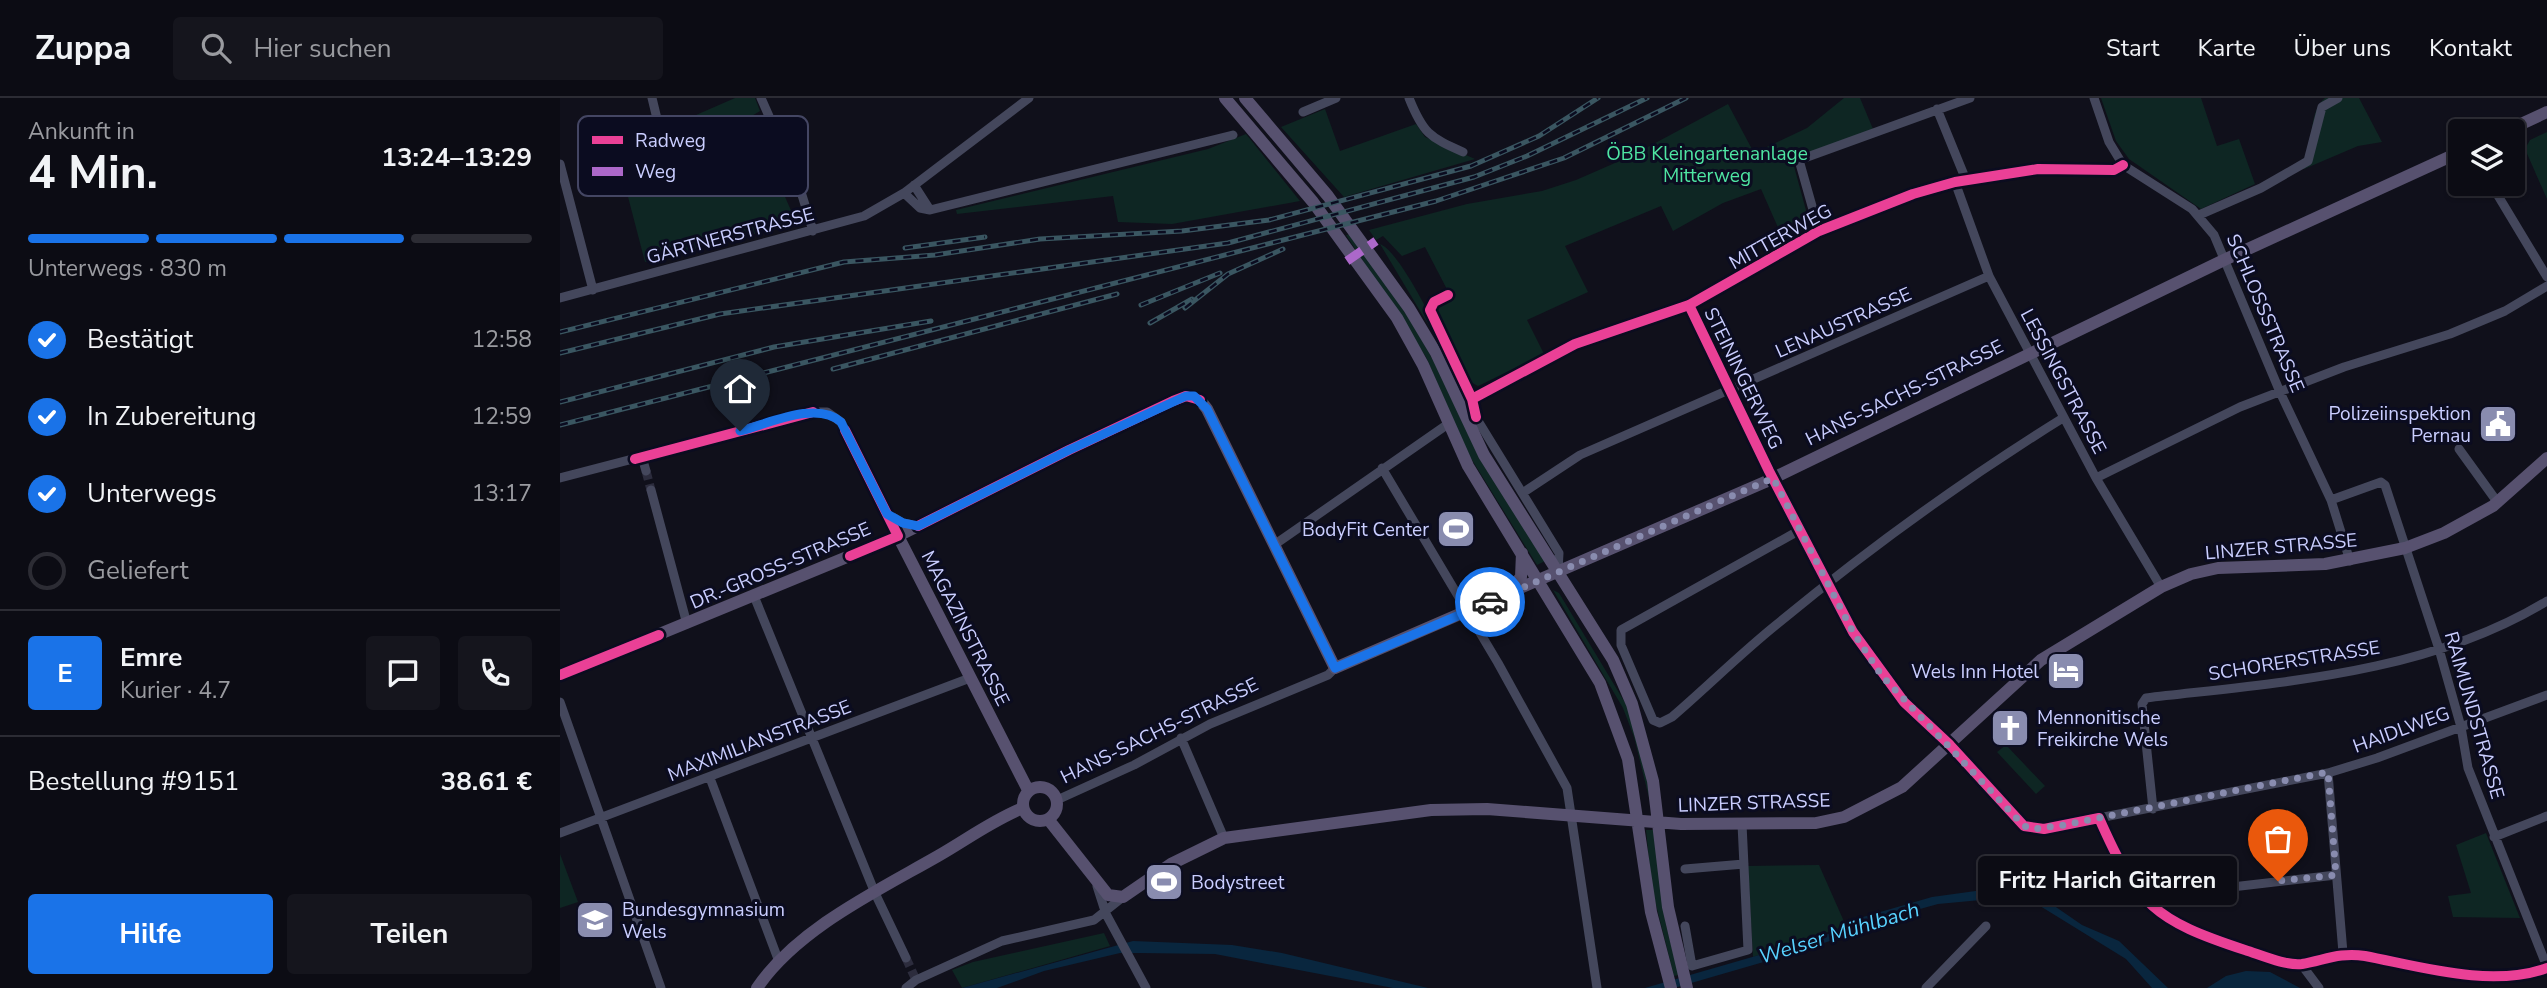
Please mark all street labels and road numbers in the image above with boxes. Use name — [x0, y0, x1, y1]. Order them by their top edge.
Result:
street label: MITTERWEG — [1725, 198, 1836, 276]
street label: GÄRTNERSTRASSE — [643, 201, 817, 271]
street label: SCHLOSSSTRASSE — [2220, 230, 2310, 397]
street label: LENAUSTRASSE — [1771, 281, 1916, 365]
street label: STEININGERWEG — [1697, 303, 1789, 454]
street label: LESSINGSTRASSE — [2014, 304, 2112, 459]
street label: HANS-SACHS-STRASSE — [1801, 334, 2008, 452]
street label: DR.-GROSS-STRASSE — [686, 516, 875, 616]
street label: LINZER STRASSE — [2204, 527, 2358, 567]
street label: MAGAZINSTRASSE — [915, 546, 1015, 711]
street label: RAIMUNDSTRASSE — [2438, 629, 2510, 802]
street label: SCHORERSTRASSE — [2206, 635, 2382, 687]
street label: HANS-SACHS-STRASSE — [1056, 672, 1263, 790]
street label: MAXIMILIANSTRASSE — [664, 694, 855, 788]
street label: HAIDLWEG — [2349, 700, 2453, 760]
street label: LINZER STRASSE — [1677, 787, 1831, 819]

